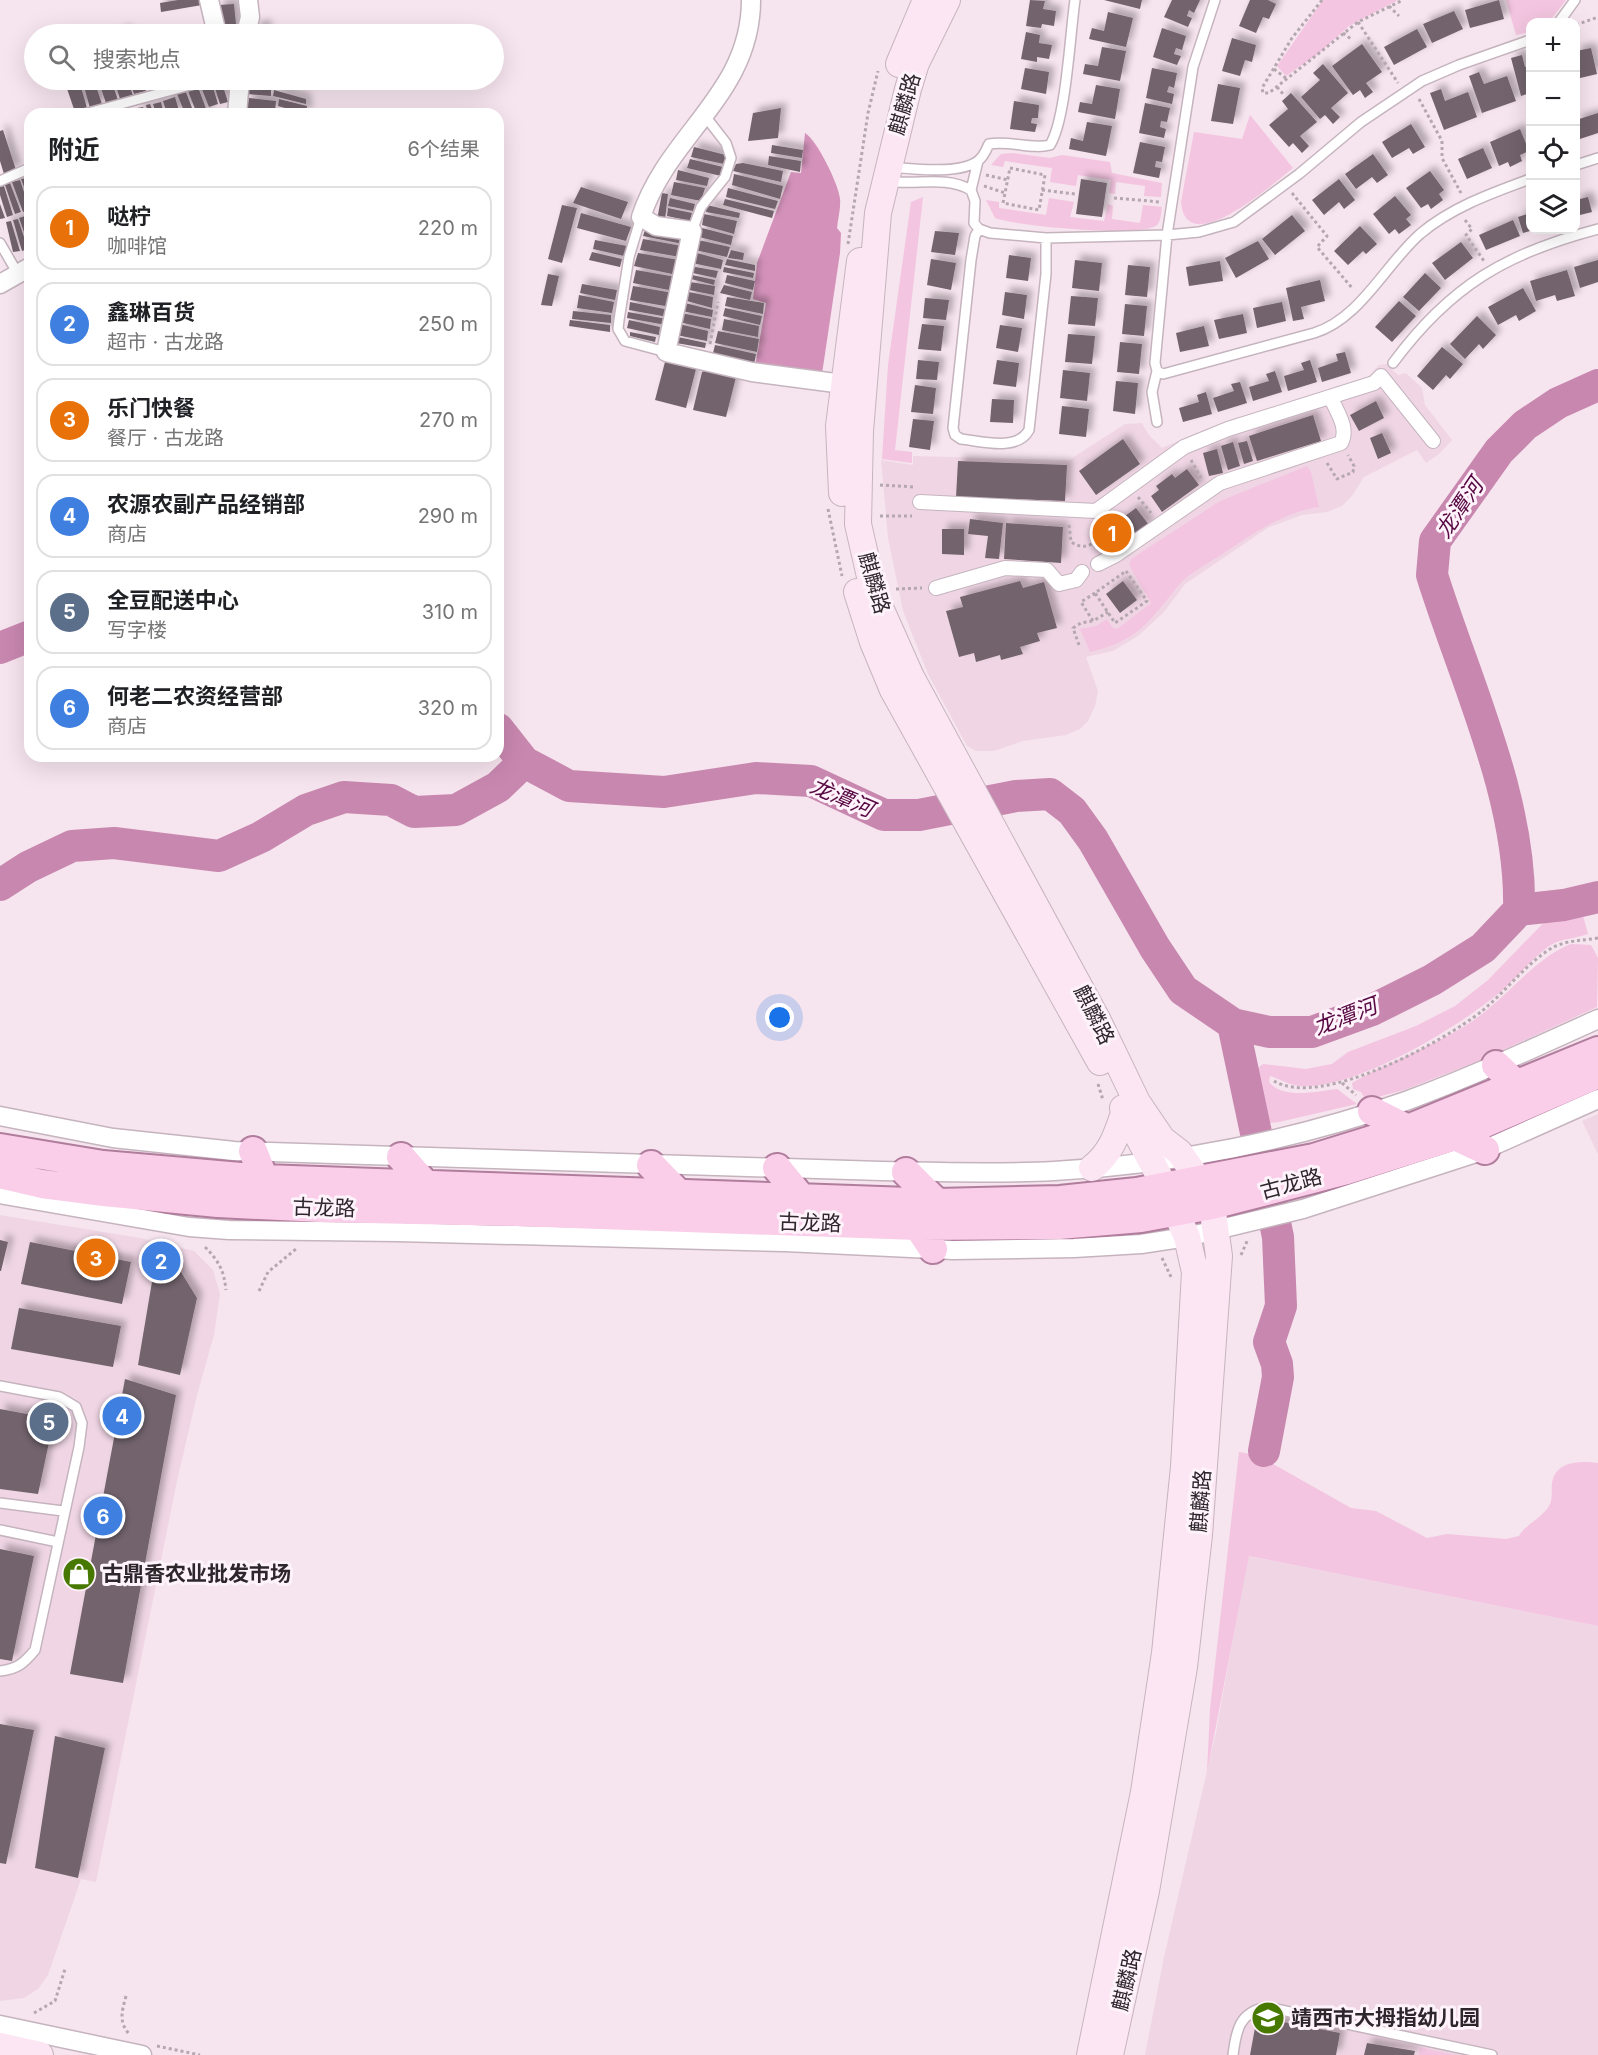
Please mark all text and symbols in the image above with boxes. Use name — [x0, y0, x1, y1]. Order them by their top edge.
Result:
map controls — [1526, 18, 1580, 234]
button: + — [1526, 18, 1580, 72]
search box — [24, 24, 504, 90]
icon: search — [45, 41, 78, 74]
text: 搜索地点 — [93, 46, 181, 72]
street label: 麒麟路 — [884, 70, 925, 138]
button: − — [1526, 72, 1580, 126]
button: locate — [1526, 126, 1580, 180]
text: 附近 — [48, 134, 100, 165]
text: 6个结果 — [408, 137, 480, 161]
button: layers — [1526, 180, 1580, 234]
text: 哒柠 — [107, 203, 151, 229]
text: 1 — [65, 216, 74, 240]
text: 220 m — [418, 216, 478, 240]
text: 咖啡馆 — [107, 234, 167, 258]
text: 鑫琳百货 — [107, 299, 195, 325]
text: 2 — [63, 312, 76, 336]
text: 250 m — [418, 312, 478, 336]
text: 超市 · 古龙路 — [107, 330, 224, 354]
text: 乐门快餐 — [107, 395, 195, 421]
text: 3 — [63, 408, 76, 432]
text: 270 m — [419, 408, 478, 432]
text: 餐厅 · 古龙路 — [107, 426, 224, 450]
water label: 龙潭河 — [1430, 470, 1490, 543]
text: 农源农副产品经销部 — [107, 491, 305, 517]
text: 4 — [63, 504, 76, 528]
text: 290 m — [418, 504, 478, 528]
pin: 1 — [1092, 510, 1132, 556]
text: 商店 — [107, 522, 147, 546]
street label: 麒麟路 — [854, 549, 895, 617]
text: 全豆配送中心 — [107, 587, 239, 613]
text: 5 — [63, 600, 76, 624]
text: 310 m — [422, 600, 478, 624]
text: 写字楼 — [107, 618, 167, 642]
text: 何老二农资经营部 — [107, 683, 283, 709]
text: 6 — [63, 696, 76, 720]
text: 320 m — [418, 696, 478, 720]
text: 商店 — [107, 714, 147, 738]
water label: 龙潭河 — [807, 772, 881, 823]
street label: 麒麟路 — [1069, 981, 1120, 1049]
water label: 龙潭河 — [1310, 991, 1384, 1040]
your location — [765, 1003, 794, 1032]
street label: 古龙路 — [1257, 1163, 1325, 1204]
street label: 古龙路 — [292, 1194, 356, 1221]
street label: 古龙路 — [778, 1209, 842, 1236]
pin: 3 — [76, 1236, 116, 1280]
pin: 2 — [142, 1238, 180, 1284]
pin: 4 — [102, 1394, 142, 1438]
pin: 5 — [29, 1400, 68, 1444]
street label: 麒麟路 — [1186, 1469, 1215, 1533]
pin: 6 — [84, 1494, 122, 1538]
shop icon: 古鼎香农业批发市场 — [61, 1556, 97, 1592]
place label: 古鼎香农业批发市场 — [102, 1561, 291, 1586]
street label: 麒麟路 — [1107, 1946, 1146, 2013]
school or university icon: 靖西市大拇指幼儿园 — [1250, 2000, 1286, 2036]
place label: 靖西市大拇指幼儿园 — [1291, 2005, 1480, 2030]

